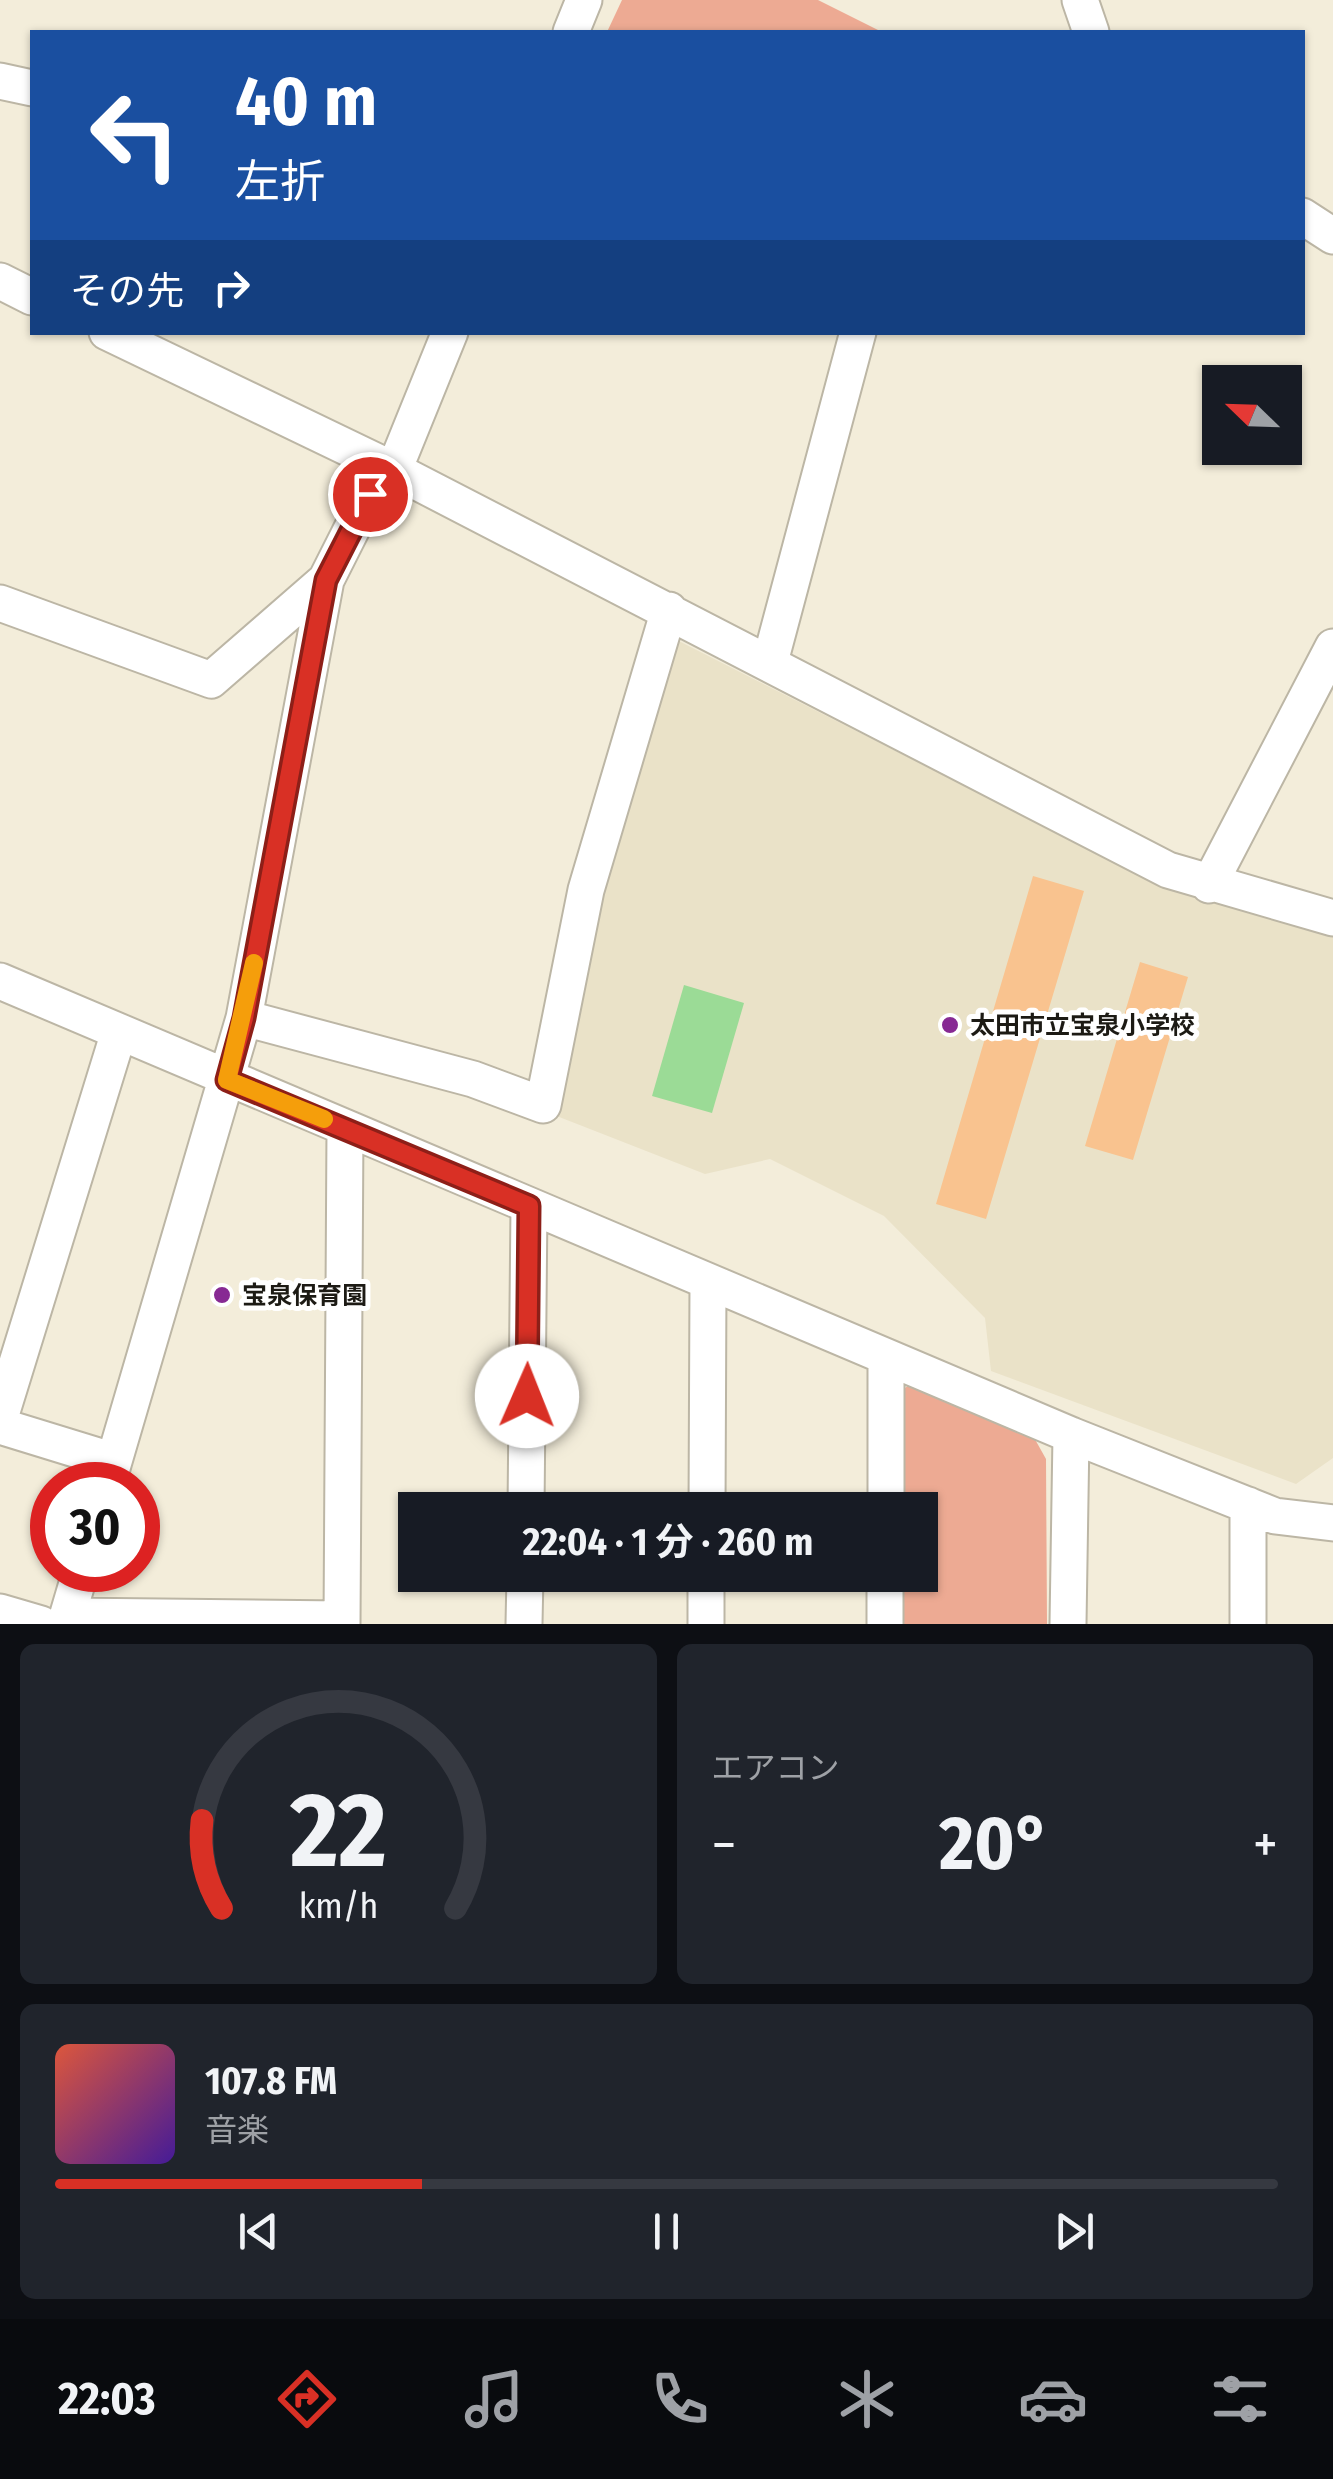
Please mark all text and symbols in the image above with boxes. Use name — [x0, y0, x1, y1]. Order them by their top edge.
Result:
text: 40 m — [235, 60, 377, 144]
icon: left — [70, 70, 200, 200]
text: 左折 — [235, 155, 325, 209]
icon: right — [204, 260, 259, 315]
text: その先 — [70, 268, 184, 314]
north arrow — [1202, 365, 1302, 465]
map controls — [1202, 365, 1302, 465]
pin — [328, 452, 413, 537]
icon: arrive — [343, 467, 398, 522]
place label: 太田市立宝泉小学校 — [970, 1011, 1195, 1041]
marker: 太田市立宝泉小学校 — [939, 1014, 961, 1036]
place label: 宝泉保育園 — [242, 1281, 367, 1311]
marker: 宝泉保育園 — [211, 1284, 233, 1306]
position arrow — [475, 1344, 579, 1448]
speed limit sign: 30 — [30, 1462, 160, 1592]
text: 22:04 · 1 分 · 260 m — [523, 1519, 813, 1565]
text: エアコン — [712, 1749, 840, 1787]
text: 22 — [289, 1769, 386, 1894]
text: 20° — [939, 1799, 1050, 1889]
text: − — [712, 1812, 736, 1878]
text: + — [1253, 1812, 1278, 1878]
text: km/h — [298, 1885, 378, 1927]
text: 107.8 FM — [205, 2058, 337, 2104]
text: 音楽 — [205, 2111, 269, 2149]
icon: previous — [231, 2204, 286, 2259]
icon: pause — [639, 2204, 694, 2259]
icon: next — [1047, 2204, 1102, 2259]
icon: directions — [272, 2364, 342, 2434]
icon: music — [459, 2364, 529, 2434]
icon: phone — [645, 2364, 715, 2434]
icon: climate — [832, 2364, 902, 2434]
icon: car — [1018, 2364, 1088, 2434]
icon: filters — [1205, 2364, 1275, 2434]
text: 22:03 — [58, 2372, 156, 2426]

